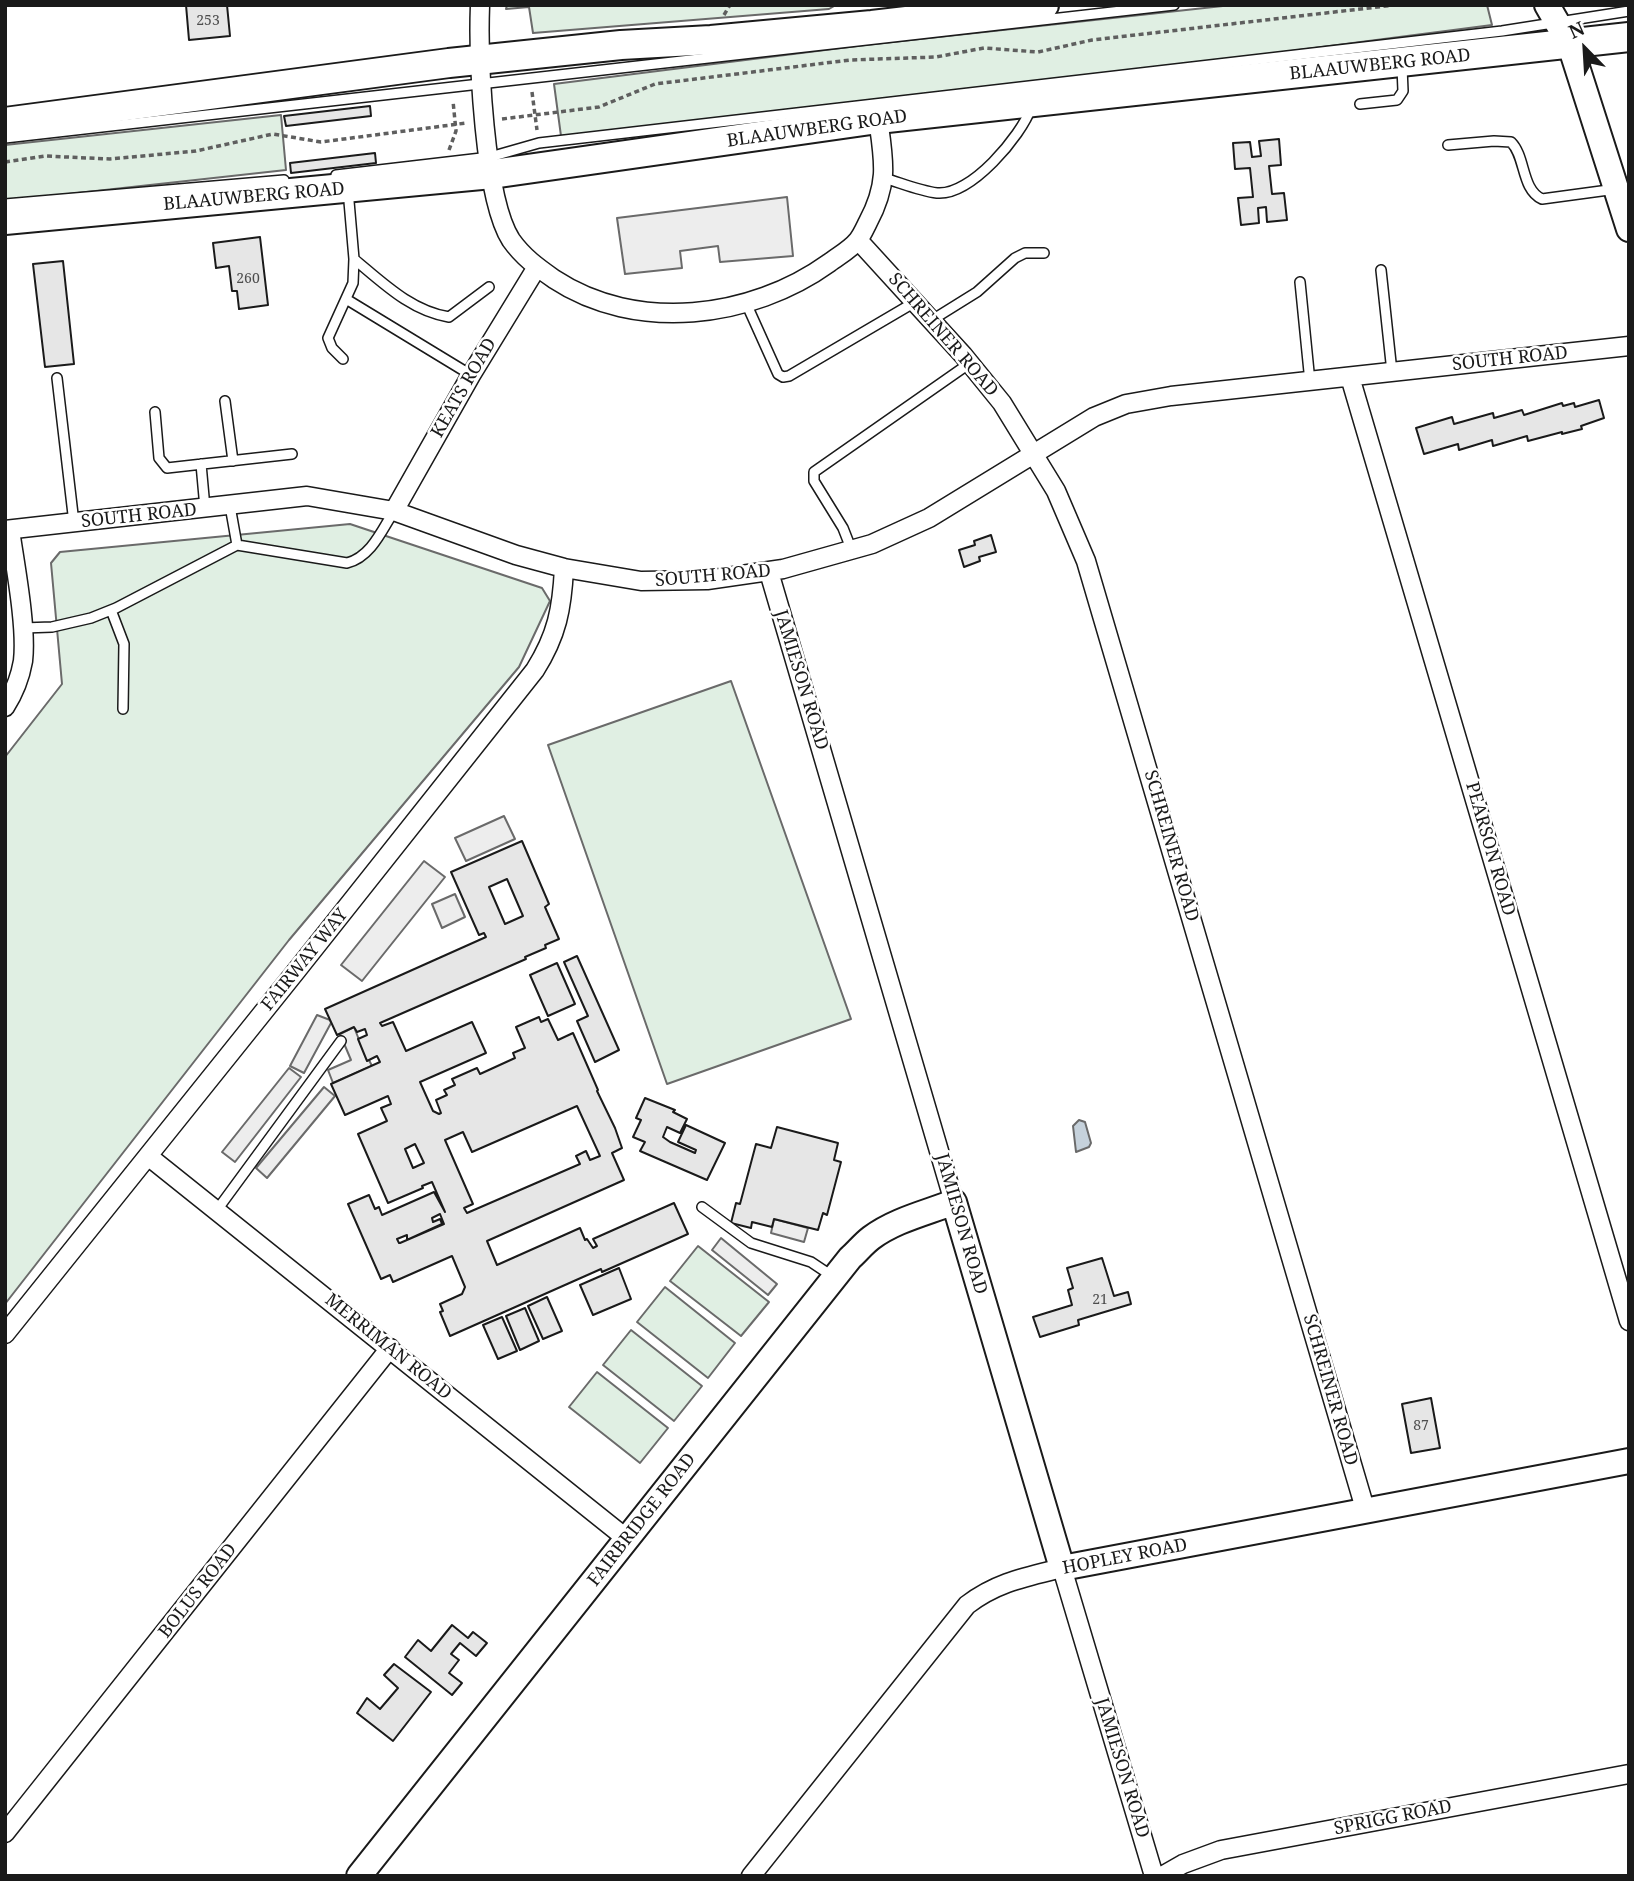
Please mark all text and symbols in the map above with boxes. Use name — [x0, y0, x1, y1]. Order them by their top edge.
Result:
house number: 253 — [196, 13, 220, 29]
north arrow — [1550, 14, 1620, 84]
text: N — [1564, 15, 1589, 45]
street label: BLAAUWBERG ROAD — [1288, 45, 1472, 85]
street label: BLAAUWBERG ROAD — [725, 106, 909, 152]
street label: BLAAUWBERG ROAD — [162, 178, 346, 216]
street label: SCHREINER ROAD — [884, 269, 1002, 401]
house number: 260 — [236, 271, 260, 287]
street label: KEATS ROAD — [427, 334, 501, 442]
street label: SOUTH ROAD — [1451, 342, 1569, 376]
street label: SOUTH ROAD — [80, 499, 198, 533]
street label: SOUTH ROAD — [654, 560, 772, 592]
street label: JAMIESON ROAD — [769, 607, 833, 753]
street label: SCHREINER ROAD — [1139, 768, 1203, 924]
street label: PEARSON ROAD — [1461, 780, 1519, 918]
street label: FAIRWAY WAY — [257, 905, 353, 1015]
street label: JAMIESON ROAD — [931, 1151, 991, 1297]
street label: MERRIMAN ROAD — [320, 1289, 456, 1405]
house number: 21 — [1092, 1292, 1108, 1308]
street label: SCHREINER ROAD — [1298, 1312, 1362, 1468]
house number: 87 — [1413, 1418, 1429, 1434]
street label: FAIRBRIDGE ROAD — [583, 1449, 701, 1591]
street label: HOPLEY ROAD — [1061, 1534, 1189, 1580]
street label: BOLUS ROAD — [154, 1539, 242, 1643]
street label: JAMIESON ROAD — [1090, 1695, 1154, 1841]
street label: SPRIGG ROAD — [1332, 1796, 1454, 1840]

